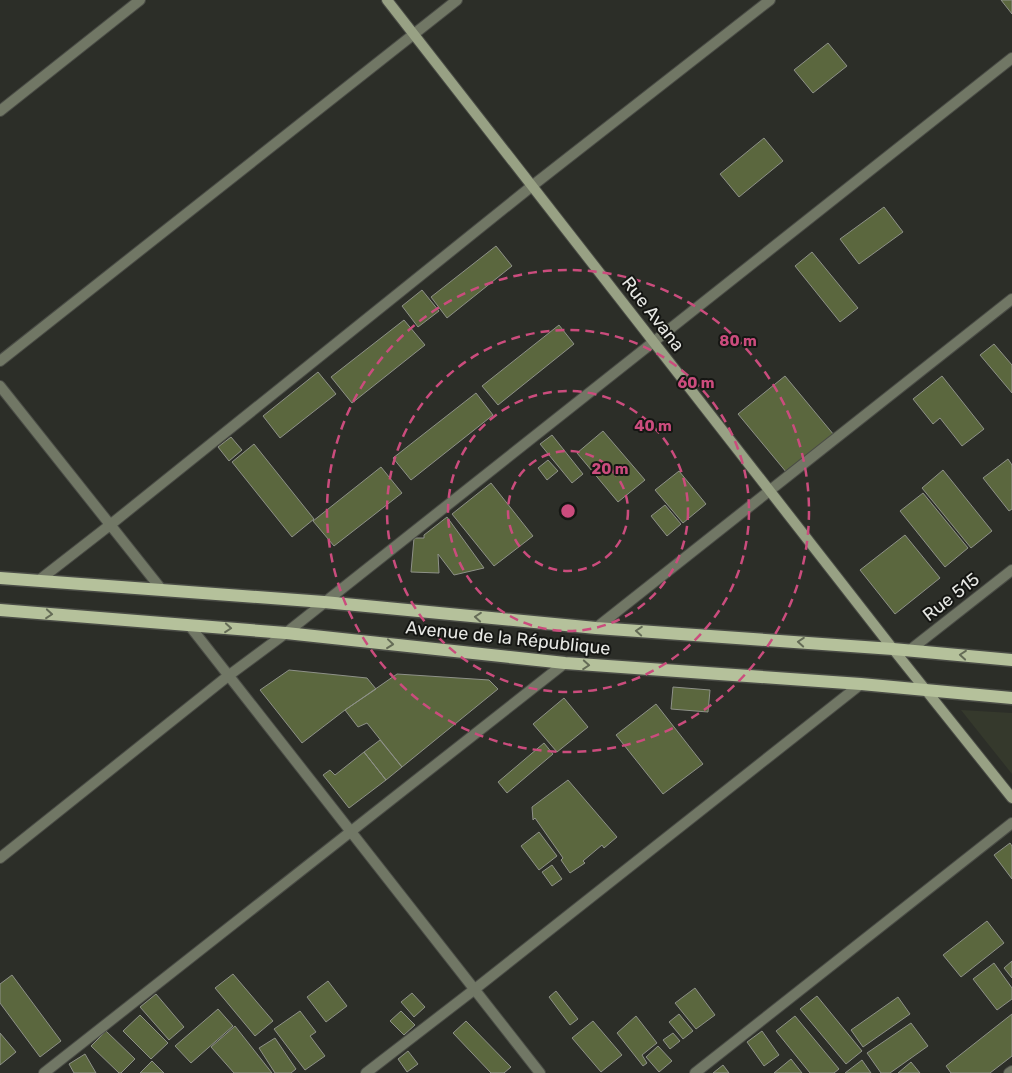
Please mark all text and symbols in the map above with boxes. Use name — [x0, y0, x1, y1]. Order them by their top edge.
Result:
street label: Rue Avana — [617, 272, 689, 356]
text: 80 m — [719, 332, 757, 350]
text: 60 m — [678, 374, 714, 392]
text: 40 m — [634, 417, 672, 435]
text: 20 m — [592, 460, 628, 478]
centre of rings — [559, 502, 577, 520]
street label: Rue 515 — [918, 568, 984, 626]
one-way arrow — [45, 608, 53, 619]
one-way arrow — [473, 611, 481, 622]
street label: Avenue de la République — [405, 616, 611, 660]
one-way arrow — [224, 622, 232, 633]
one-way arrow — [635, 625, 643, 636]
one-way arrow — [797, 637, 805, 648]
one-way arrow — [386, 638, 394, 649]
one-way arrow — [959, 650, 967, 661]
one-way arrow — [582, 659, 590, 670]

